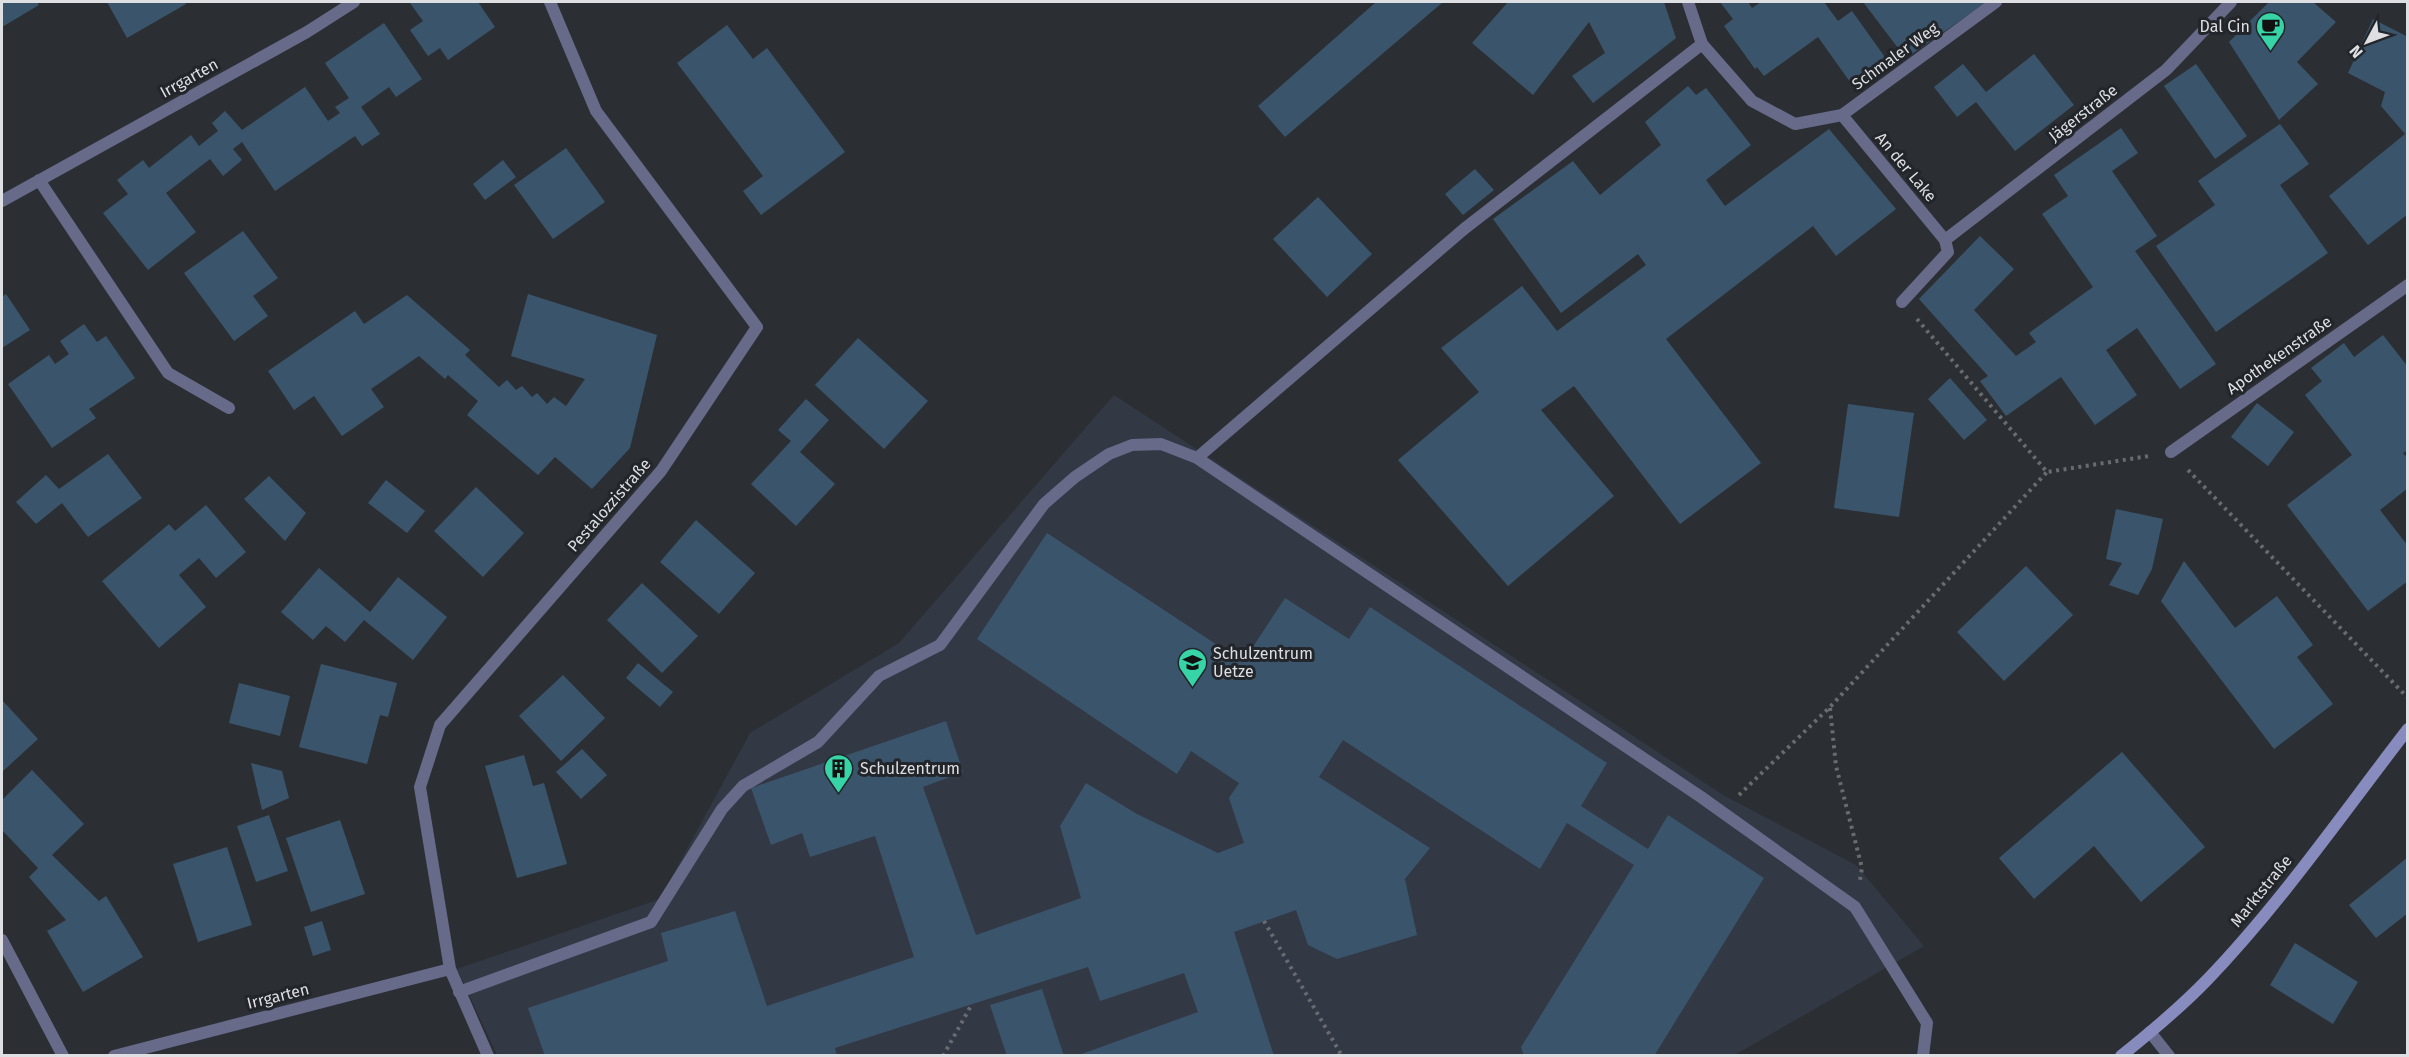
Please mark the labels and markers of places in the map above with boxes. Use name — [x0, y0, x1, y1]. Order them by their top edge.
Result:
cafe icon: Dal Cin — [2255, 10, 2287, 52]
place label: Dal Cin — [2200, 17, 2250, 36]
place label: Schulzentrum Uetze — [1213, 644, 1313, 681]
school or university icon: Schulzentrum Uetze — [1176, 646, 1208, 688]
building icon: Schulzentrum — [823, 752, 855, 794]
place label: Schulzentrum — [860, 759, 960, 778]

